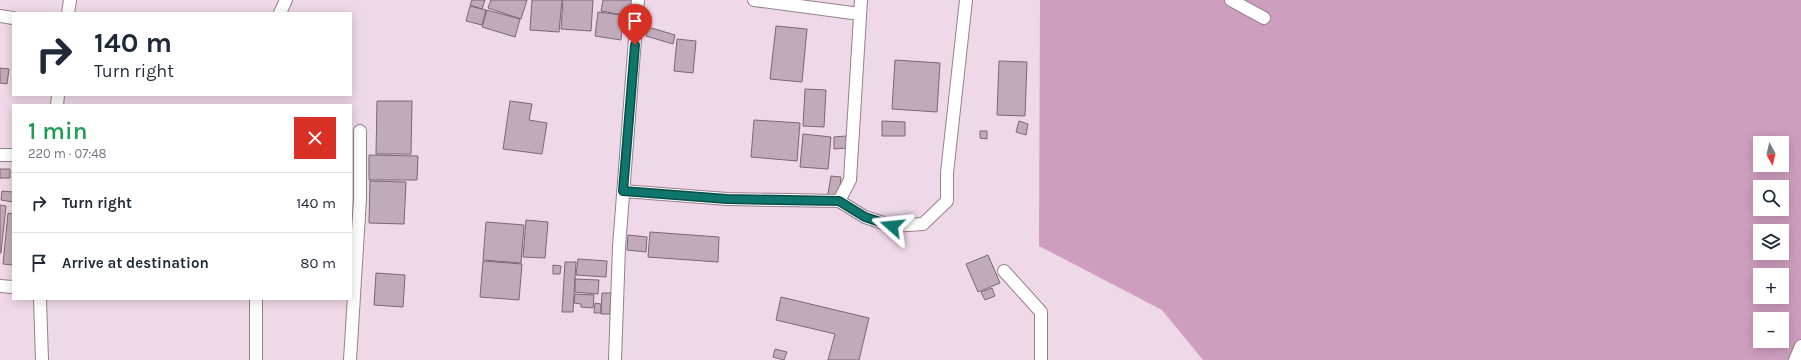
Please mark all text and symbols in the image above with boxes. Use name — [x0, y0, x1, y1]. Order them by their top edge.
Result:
pin — [618, 4, 652, 45]
icon: arrive — [624, 10, 646, 32]
text: 140 m — [94, 26, 172, 59]
icon: right — [28, 28, 80, 80]
text: Turn right — [94, 60, 174, 82]
text: 1 min — [28, 117, 88, 145]
button: close — [294, 117, 336, 159]
north arrow — [1753, 136, 1789, 172]
map controls — [1753, 136, 1789, 348]
text: 220 m · 07:48 — [28, 146, 107, 161]
button: search — [1753, 180, 1789, 216]
icon: right — [28, 192, 50, 214]
text: Turn right — [62, 194, 132, 212]
text: 140 m — [296, 194, 336, 212]
position arrow — [871, 205, 913, 247]
button: layers — [1753, 224, 1789, 260]
icon: arrive — [28, 252, 50, 274]
text: Arrive at destination — [62, 254, 209, 272]
text: 80 m — [300, 254, 336, 272]
button: + — [1753, 268, 1789, 304]
button: − — [1753, 312, 1789, 348]

